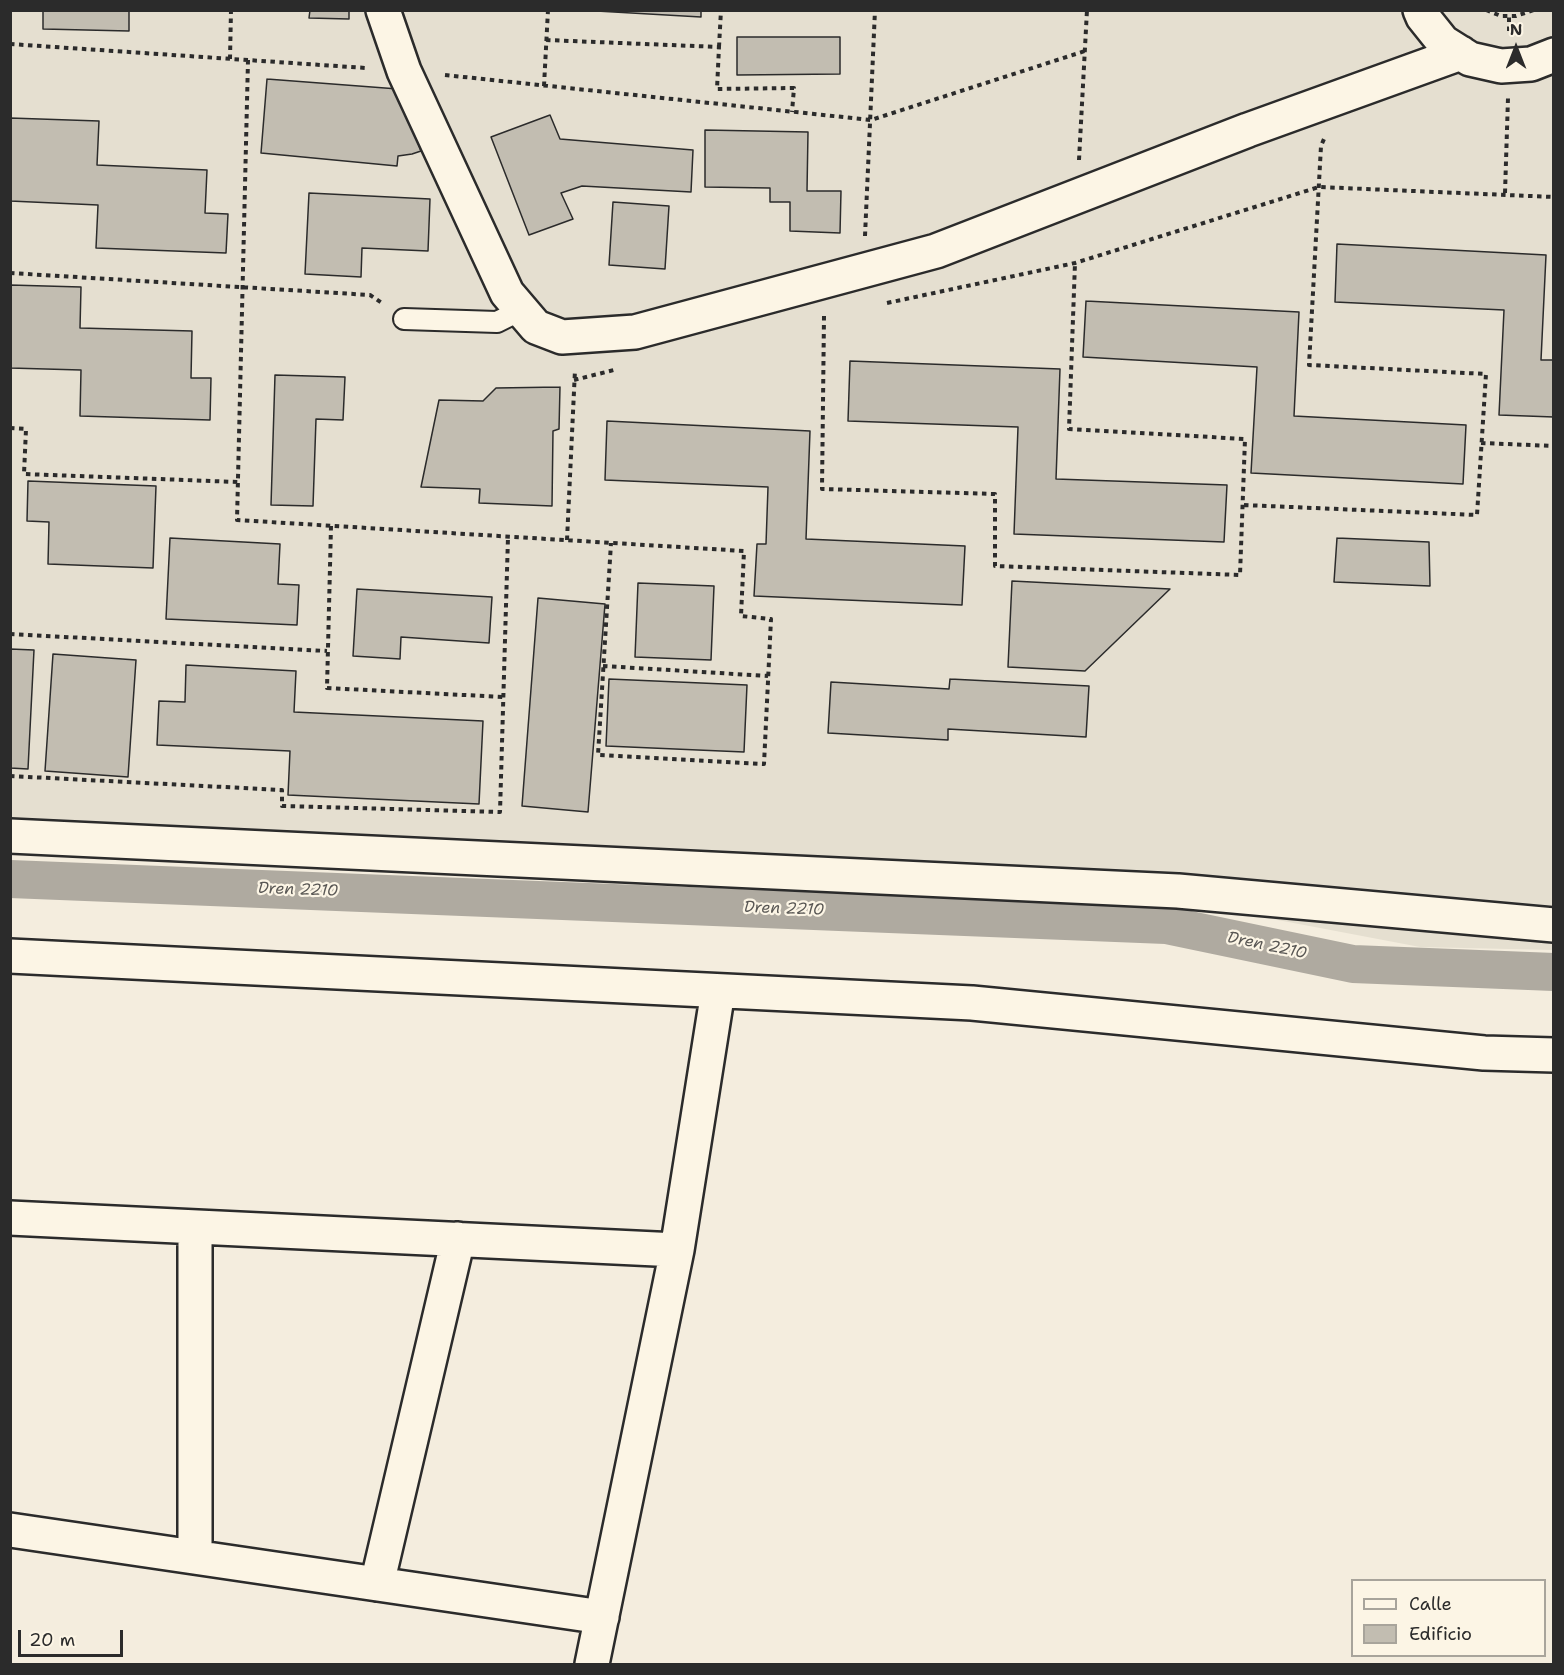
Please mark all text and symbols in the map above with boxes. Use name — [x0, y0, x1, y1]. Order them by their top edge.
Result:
north arrow — [1486, 18, 1546, 78]
text: N — [1510, 19, 1522, 40]
water label: Dren 2210 — [258, 879, 338, 901]
water label: Dren 2210 — [744, 898, 824, 920]
water label: Dren 2210 — [1226, 928, 1308, 964]
legend — [1351, 1579, 1546, 1657]
text: Calle — [1409, 1592, 1452, 1616]
scale bar — [21, 1618, 126, 1656]
text: Edificio — [1409, 1622, 1472, 1646]
text: 20 m — [29, 1628, 75, 1652]

